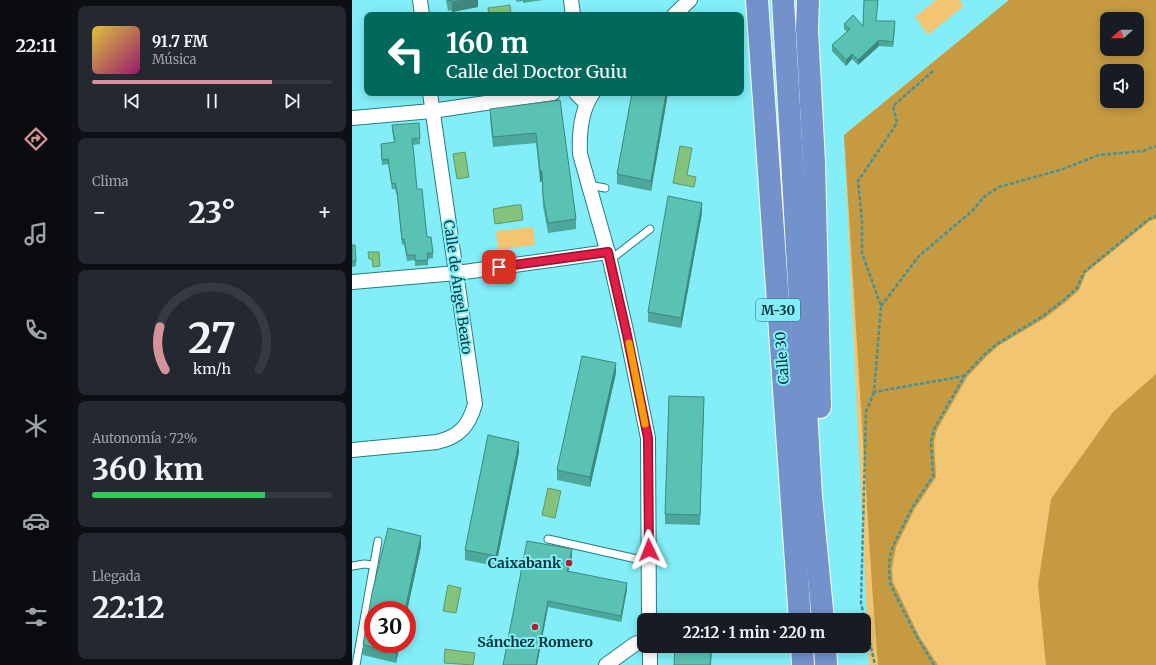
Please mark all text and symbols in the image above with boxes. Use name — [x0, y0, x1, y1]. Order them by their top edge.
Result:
north arrow — [1100, 12, 1144, 56]
map controls — [1100, 12, 1144, 108]
text: 160 m — [446, 25, 528, 61]
icon: left — [380, 28, 432, 80]
text: 91.7 FM — [152, 32, 208, 51]
text: 22:11 — [15, 34, 57, 57]
text: Música — [152, 51, 197, 68]
text: Calle del Doctor Guiu — [446, 60, 627, 83]
button: sound — [1100, 64, 1144, 108]
icon: previous — [121, 90, 143, 112]
icon: pause — [201, 90, 223, 112]
icon: next — [281, 90, 303, 112]
icon: directions — [22, 125, 50, 153]
text: Clima — [92, 173, 129, 190]
text: 23° — [188, 193, 236, 231]
text: − — [92, 198, 107, 226]
text: + — [317, 198, 332, 226]
street label: Calle de Ángel Beato — [440, 219, 476, 355]
icon: music — [22, 220, 50, 248]
pin — [482, 250, 516, 284]
icon: arrive — [488, 256, 510, 278]
road number: M-30 — [756, 299, 800, 321]
text: 27 — [188, 312, 236, 364]
icon: phone — [22, 316, 50, 344]
street label: Calle 30 — [771, 331, 793, 385]
text: km/h — [193, 360, 231, 378]
icon: climate — [22, 412, 50, 440]
text: Autonomía · 72% — [92, 430, 197, 447]
text: 360 km — [92, 450, 204, 488]
icon: car — [22, 507, 50, 535]
position arrow — [628, 529, 670, 571]
place label: Caixabank — [488, 554, 562, 572]
marker: Caixabank — [564, 558, 574, 568]
text: Llegada — [92, 568, 141, 585]
text: 22:12 — [92, 588, 165, 626]
speed limit sign: 30 — [364, 601, 416, 653]
icon: filters — [22, 603, 50, 631]
marker: Sánchez Romero — [530, 622, 540, 632]
text: 22:12 · 1 min · 220 m — [683, 623, 825, 642]
place label: Sánchez Romero — [477, 633, 593, 651]

